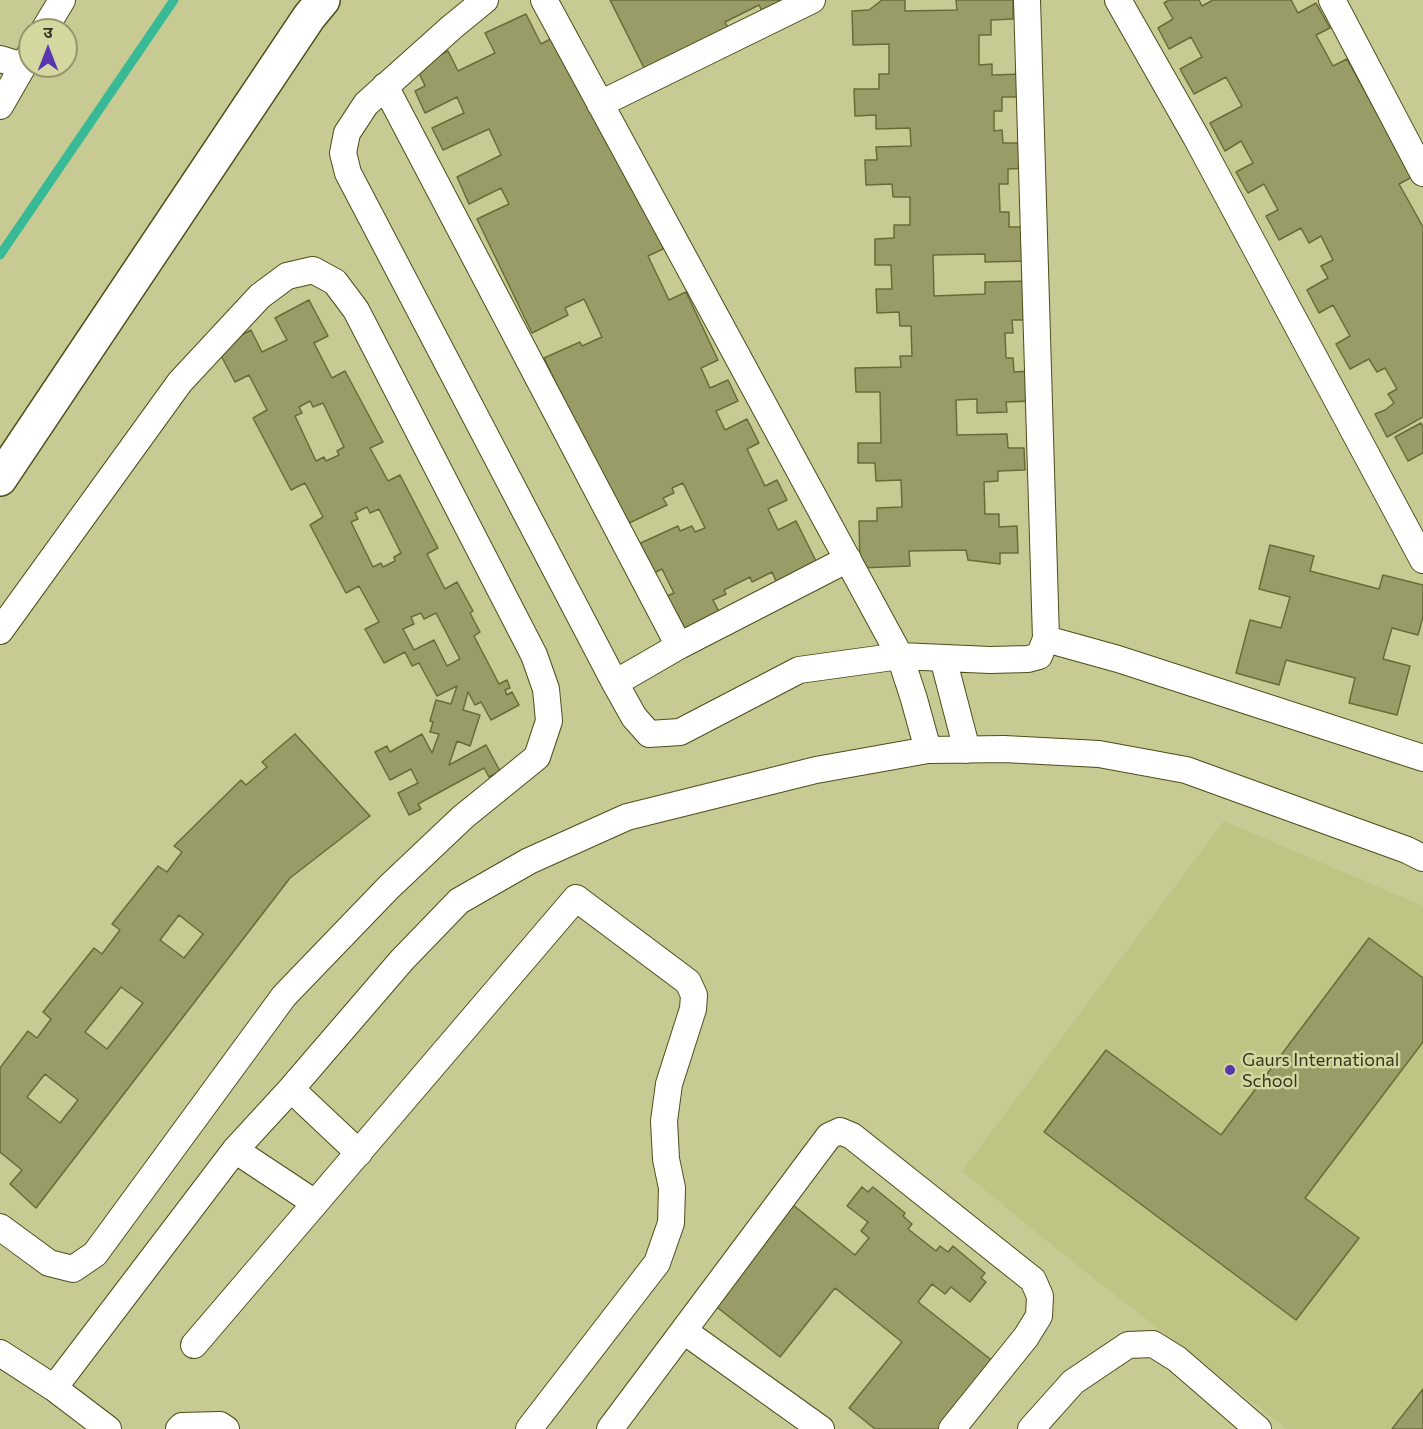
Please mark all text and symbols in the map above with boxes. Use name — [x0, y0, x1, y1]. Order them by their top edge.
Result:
north arrow — [18, 18, 78, 78]
text: उ — [43, 22, 53, 41]
place label: Gaurs International School — [1242, 1049, 1399, 1092]
marker: Gaurs International School — [1223, 1063, 1237, 1077]

